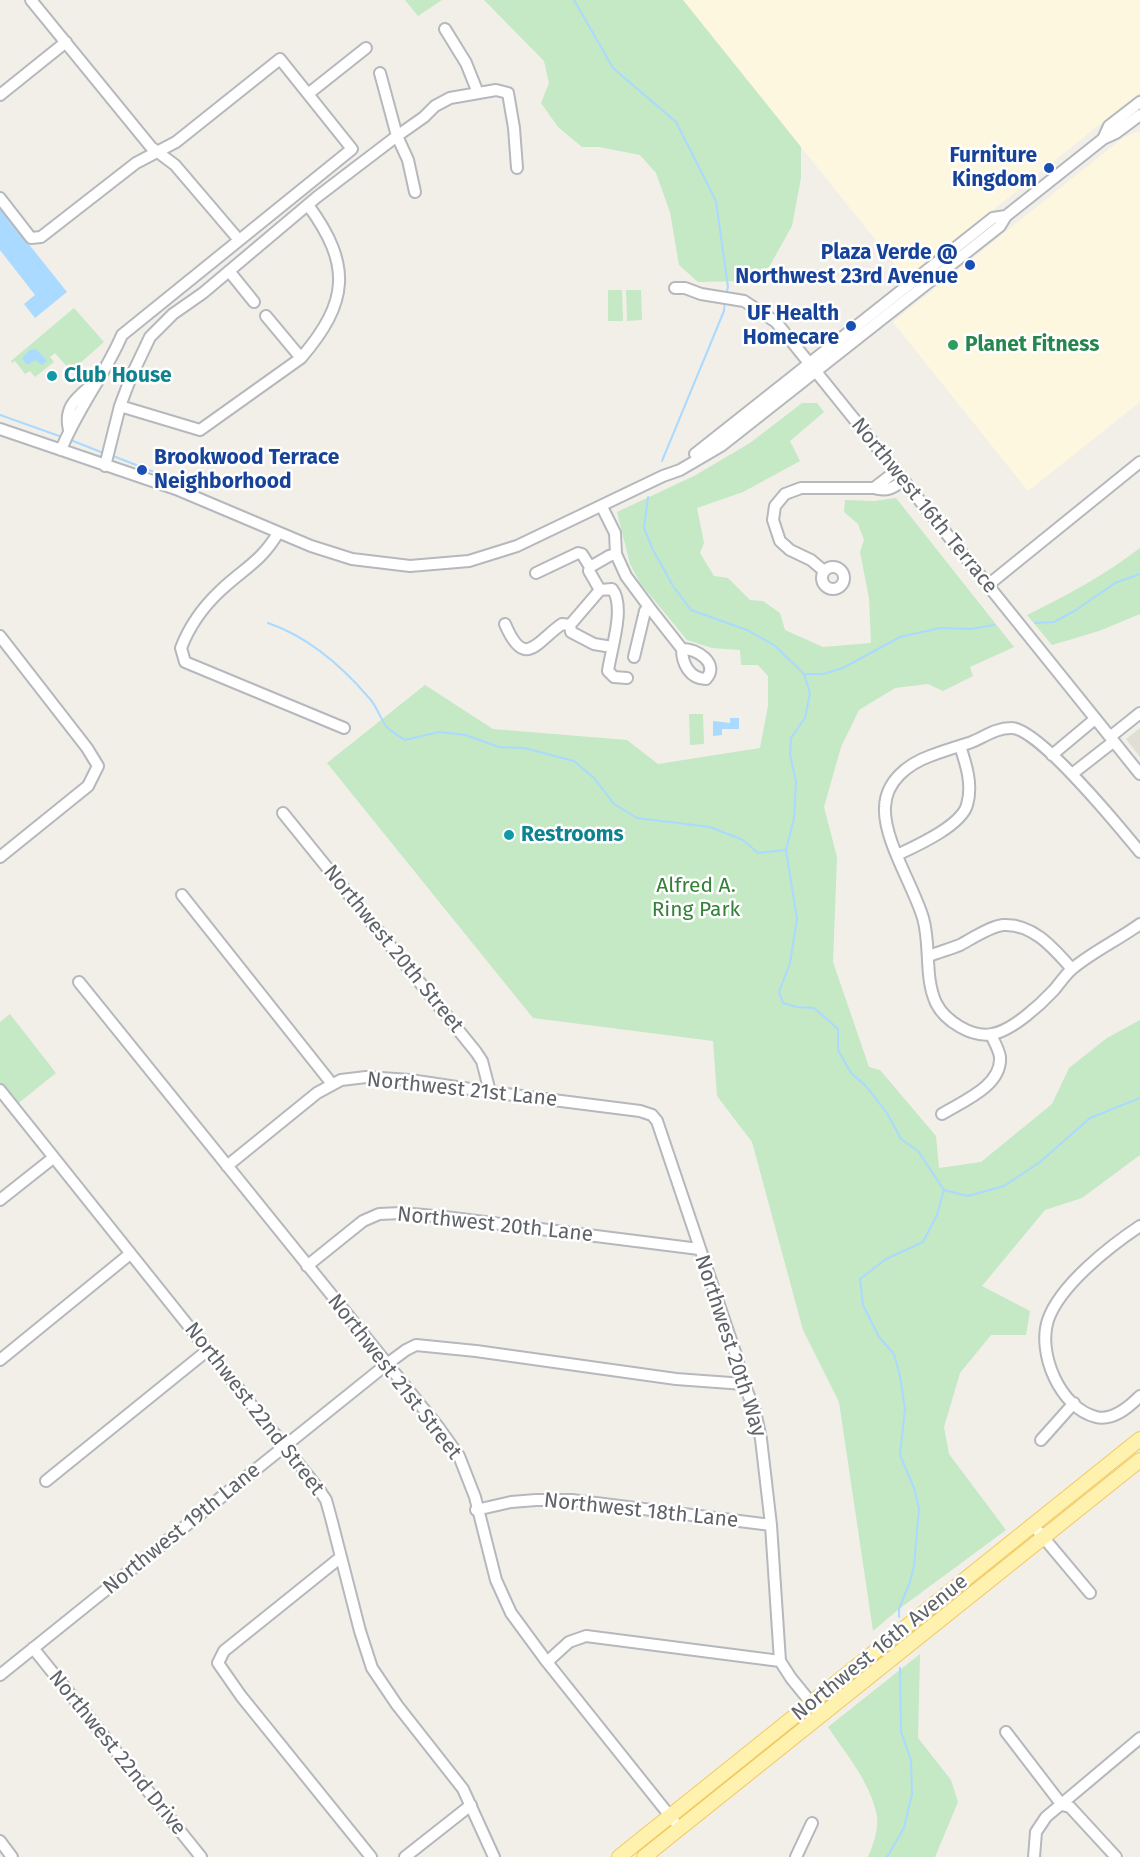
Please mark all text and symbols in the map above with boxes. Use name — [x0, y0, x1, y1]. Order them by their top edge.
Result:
place label: Furniture Kingdom — [950, 143, 1037, 193]
marker: Furniture Kingdom — [1042, 161, 1056, 175]
place label: Plaza Verde @ Northwest 23rd Avenue — [735, 240, 958, 290]
marker: Plaza Verde @ Northwest 23rd Avenue — [963, 258, 977, 272]
place label: UF Health Homecare — [743, 301, 839, 351]
marker: UF Health Homecare — [844, 319, 858, 333]
place label: Planet Fitness — [965, 332, 1099, 358]
marker: Planet Fitness — [946, 338, 960, 352]
place label: Club House — [64, 363, 172, 389]
marker: Club House — [45, 369, 59, 383]
street label: Northwest 16th Terrace — [845, 413, 1003, 599]
place label: Brookwood Terrace Neighborhood — [154, 445, 339, 495]
marker: Brookwood Terrace Neighborhood — [135, 463, 149, 477]
place label: Restrooms — [521, 822, 624, 848]
marker: Restrooms — [502, 828, 516, 842]
street label: Northwest 20th Street — [318, 860, 468, 1038]
park label: Alfred A. Ring Park — [652, 873, 740, 923]
street label: Northwest 21st Lane — [366, 1067, 558, 1113]
street label: Northwest 20th Lane — [396, 1202, 594, 1248]
street label: Northwest 20th Way — [689, 1252, 771, 1440]
street label: Northwest 21st Street — [322, 1289, 466, 1465]
street label: Northwest 22nd Street — [179, 1318, 329, 1500]
street label: Northwest 19th Lane — [98, 1458, 266, 1600]
street label: Northwest 18th Lane — [542, 1488, 740, 1534]
street label: Northwest 16th Avenue — [787, 1569, 973, 1727]
street label: Northwest 22nd Drive — [43, 1666, 191, 1840]

